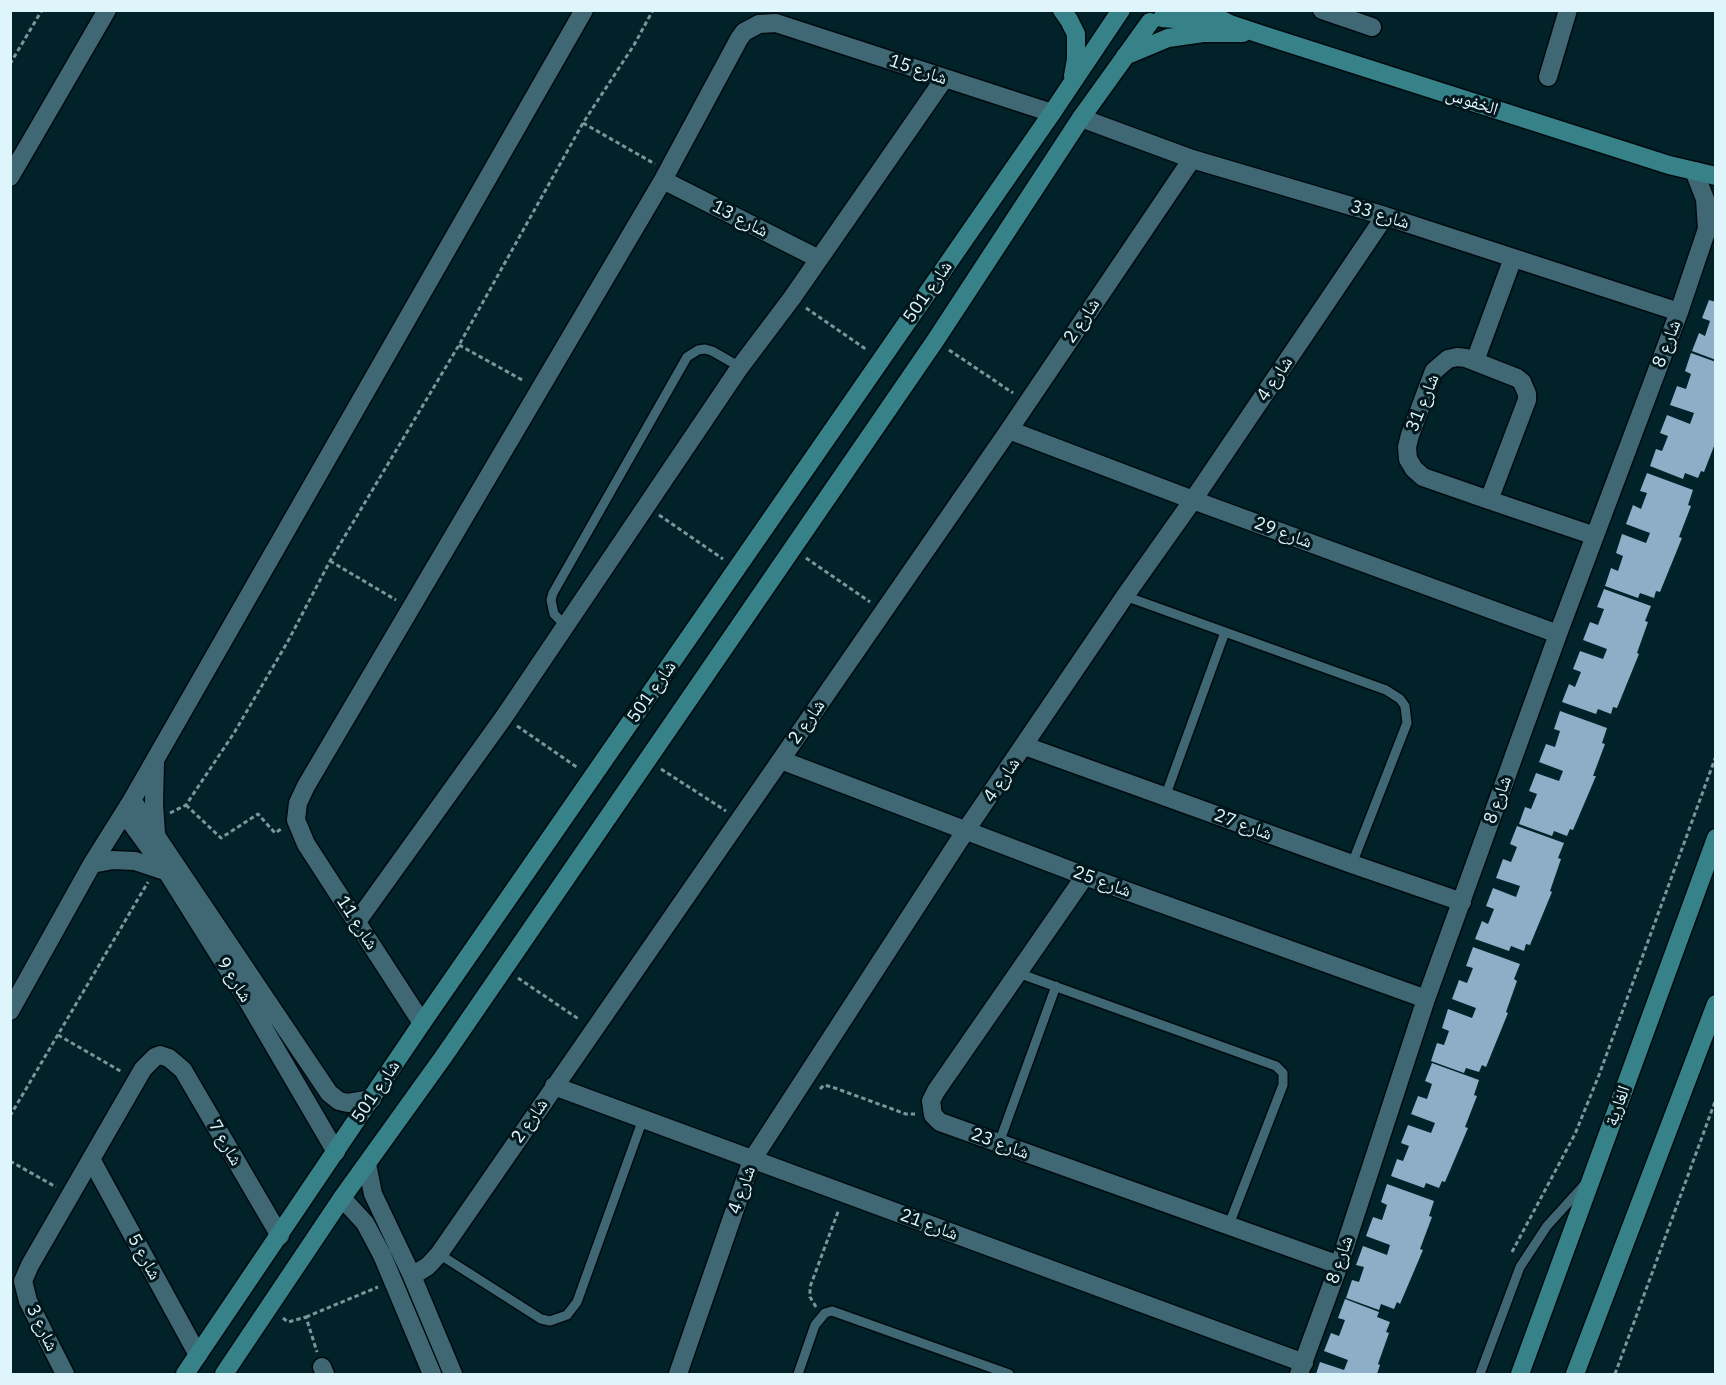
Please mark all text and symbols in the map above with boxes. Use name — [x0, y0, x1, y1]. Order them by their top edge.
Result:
street label: شارع 15 — [886, 50, 950, 90]
street label: الخفوس — [1443, 83, 1501, 121]
street label: شارع 13 — [708, 196, 772, 242]
street label: شارع 33 — [1348, 196, 1412, 234]
street label: شارع 501 — [899, 257, 957, 327]
street label: شارع 2 — [1059, 295, 1105, 347]
street label: شارع 8 — [1648, 317, 1686, 371]
street label: شارع 4 — [1252, 353, 1298, 405]
street label: شارع 31 — [1402, 371, 1444, 435]
street label: شارع 29 — [1251, 513, 1315, 553]
street label: شارع 501 — [623, 657, 681, 727]
street label: شارع 2 — [784, 696, 830, 748]
street label: شارع 4 — [979, 754, 1025, 806]
street label: شارع 8 — [1479, 773, 1517, 827]
street label: شارع 27 — [1211, 805, 1275, 845]
street label: شارع 25 — [1070, 862, 1134, 902]
street label: شارع 11 — [332, 892, 382, 954]
street label: شارع 9 — [212, 953, 256, 1007]
street label: شارع 501 — [347, 1057, 405, 1127]
street label: الغارية — [1601, 1083, 1635, 1129]
street label: شارع 2 — [507, 1095, 553, 1147]
street label: شارع 7 — [203, 1116, 247, 1170]
street label: شارع 23 — [968, 1124, 1032, 1164]
street label: شارع 4 — [723, 1163, 761, 1217]
street label: شارع 21 — [897, 1205, 961, 1245]
street label: شارع 5 — [123, 1230, 165, 1284]
street label: شارع 8 — [1322, 1233, 1358, 1287]
street label: شارع 3 — [21, 1301, 63, 1355]

